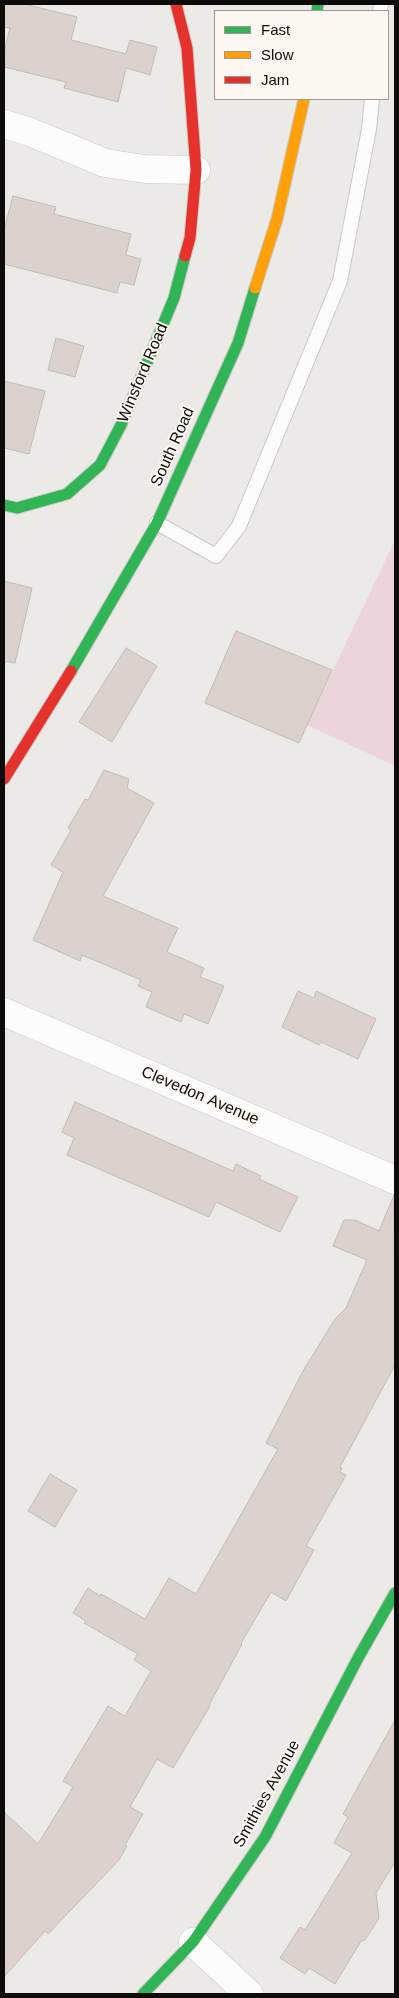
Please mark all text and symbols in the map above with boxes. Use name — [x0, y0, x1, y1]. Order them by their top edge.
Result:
legend — [214, 10, 389, 100]
text: Fast — [261, 21, 290, 38]
text: Slow — [261, 46, 294, 63]
text: Jam — [261, 71, 289, 88]
street label: Winsford Road — [113, 321, 173, 425]
street label: South Road — [147, 404, 199, 490]
street label: Clevedon Avenue — [138, 1063, 262, 1129]
street label: Smithies Avenue — [230, 1737, 304, 1851]

